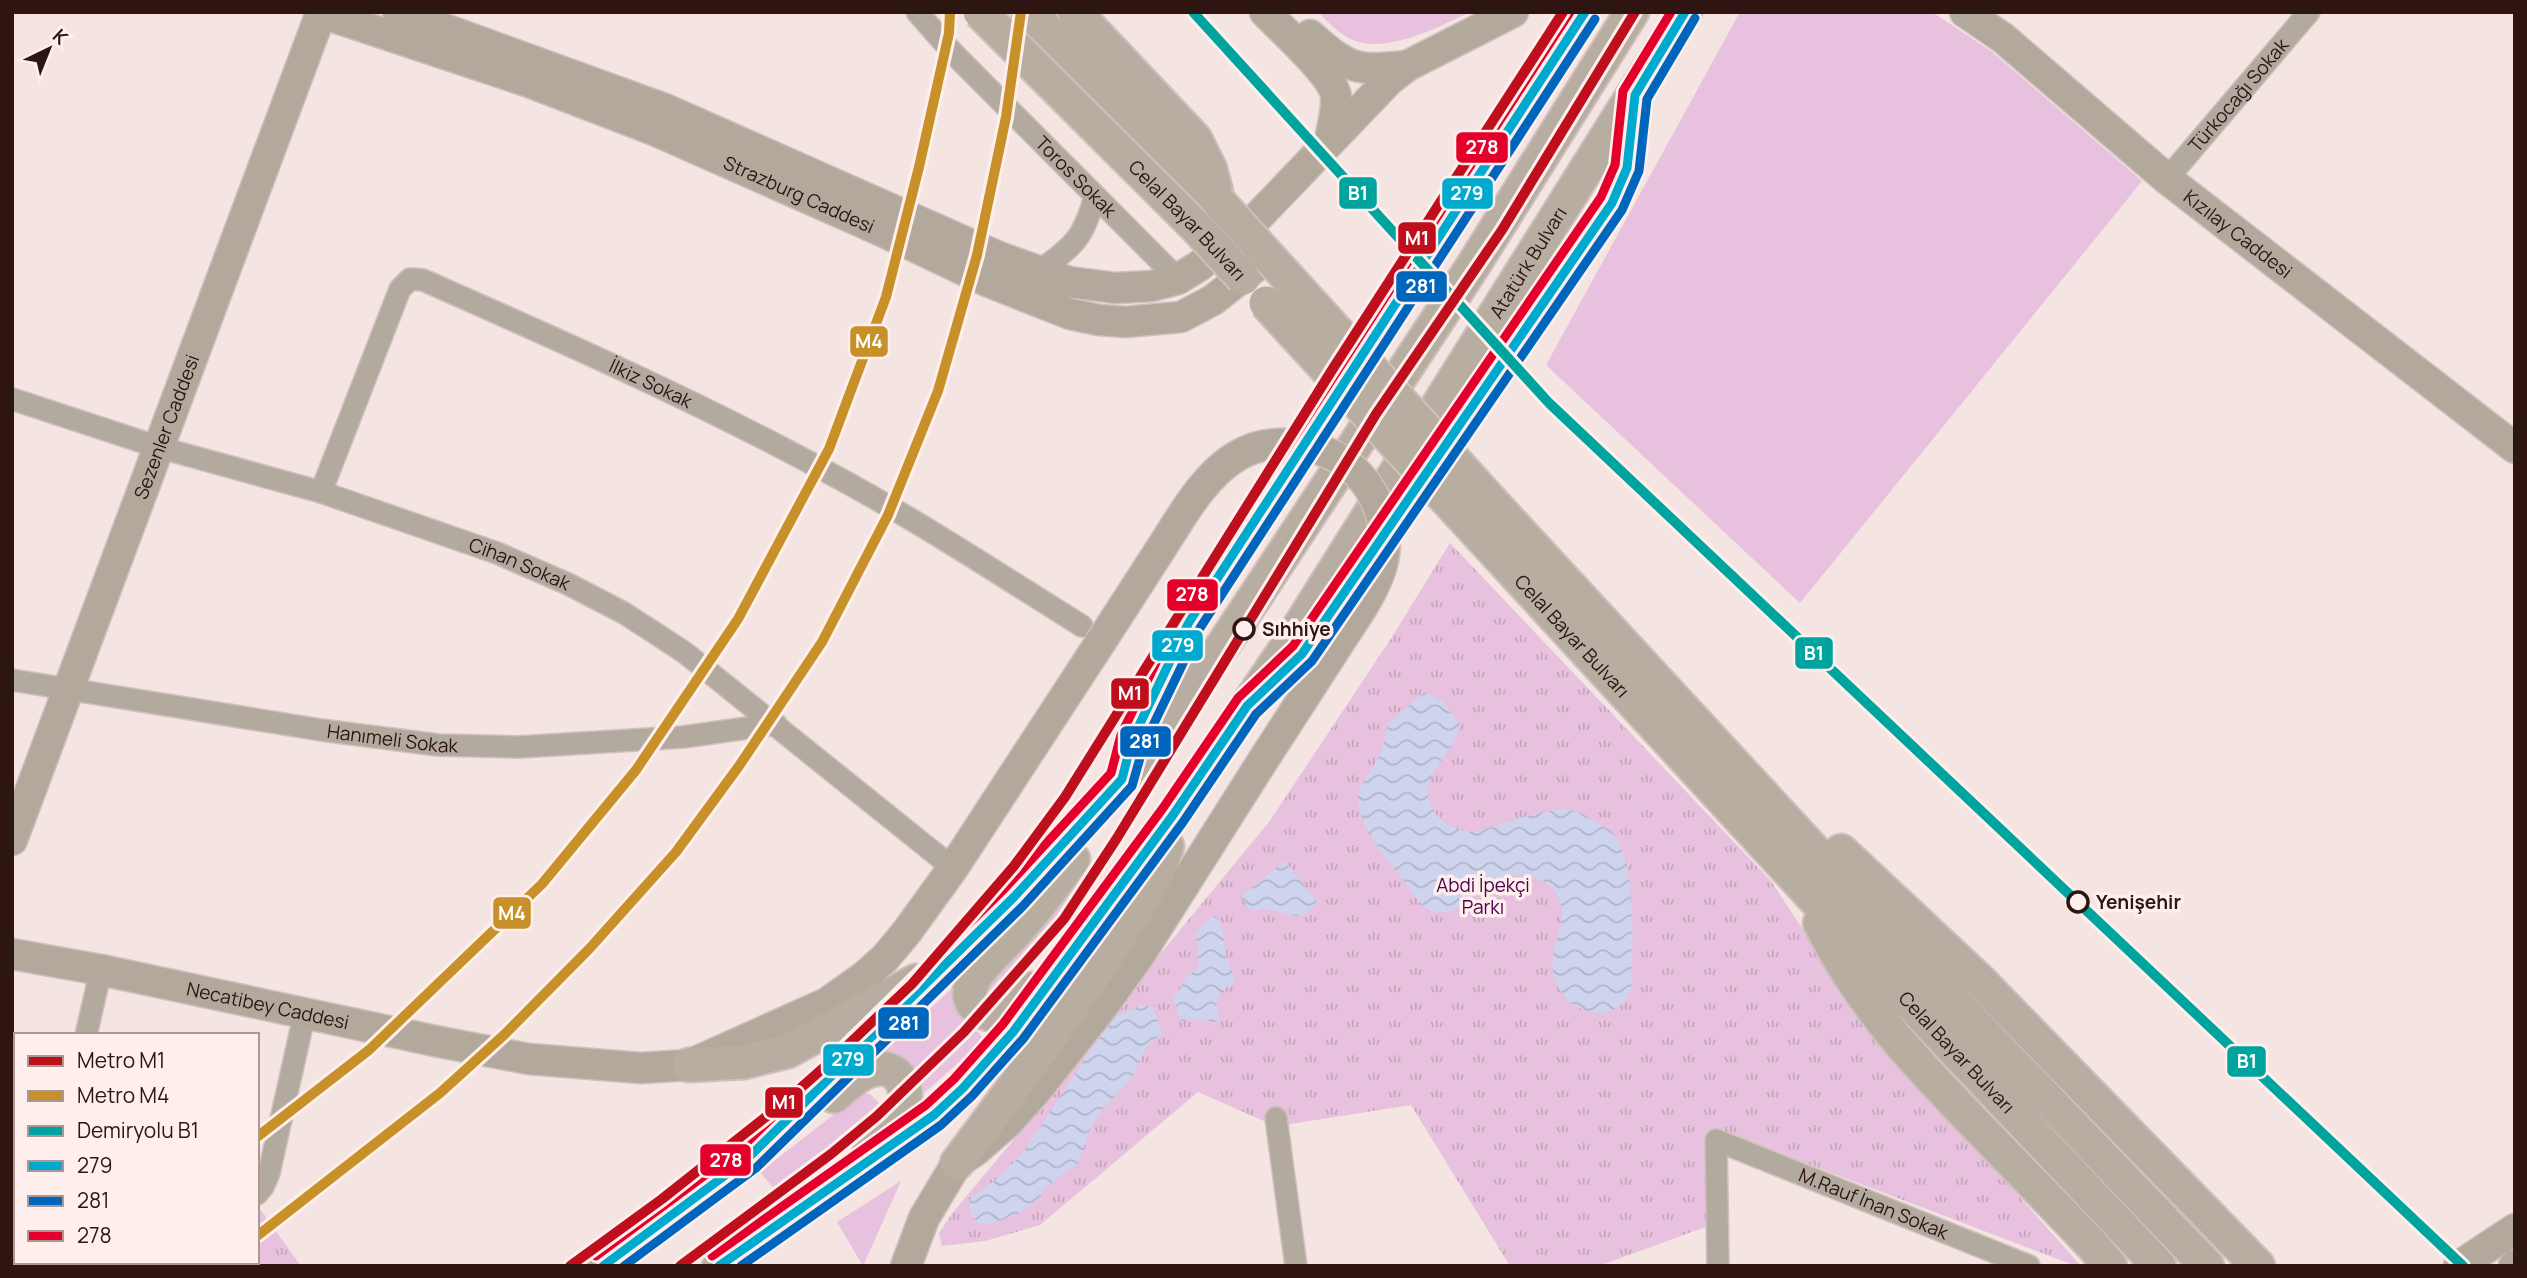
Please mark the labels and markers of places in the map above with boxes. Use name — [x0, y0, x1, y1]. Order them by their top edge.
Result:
place label: Sıhhiye — [1262, 616, 1331, 642]
marker: Sıhhiye — [1233, 618, 1255, 640]
place label: Yenişehir — [2096, 889, 2181, 915]
marker: Yenişehir — [2067, 891, 2089, 913]

